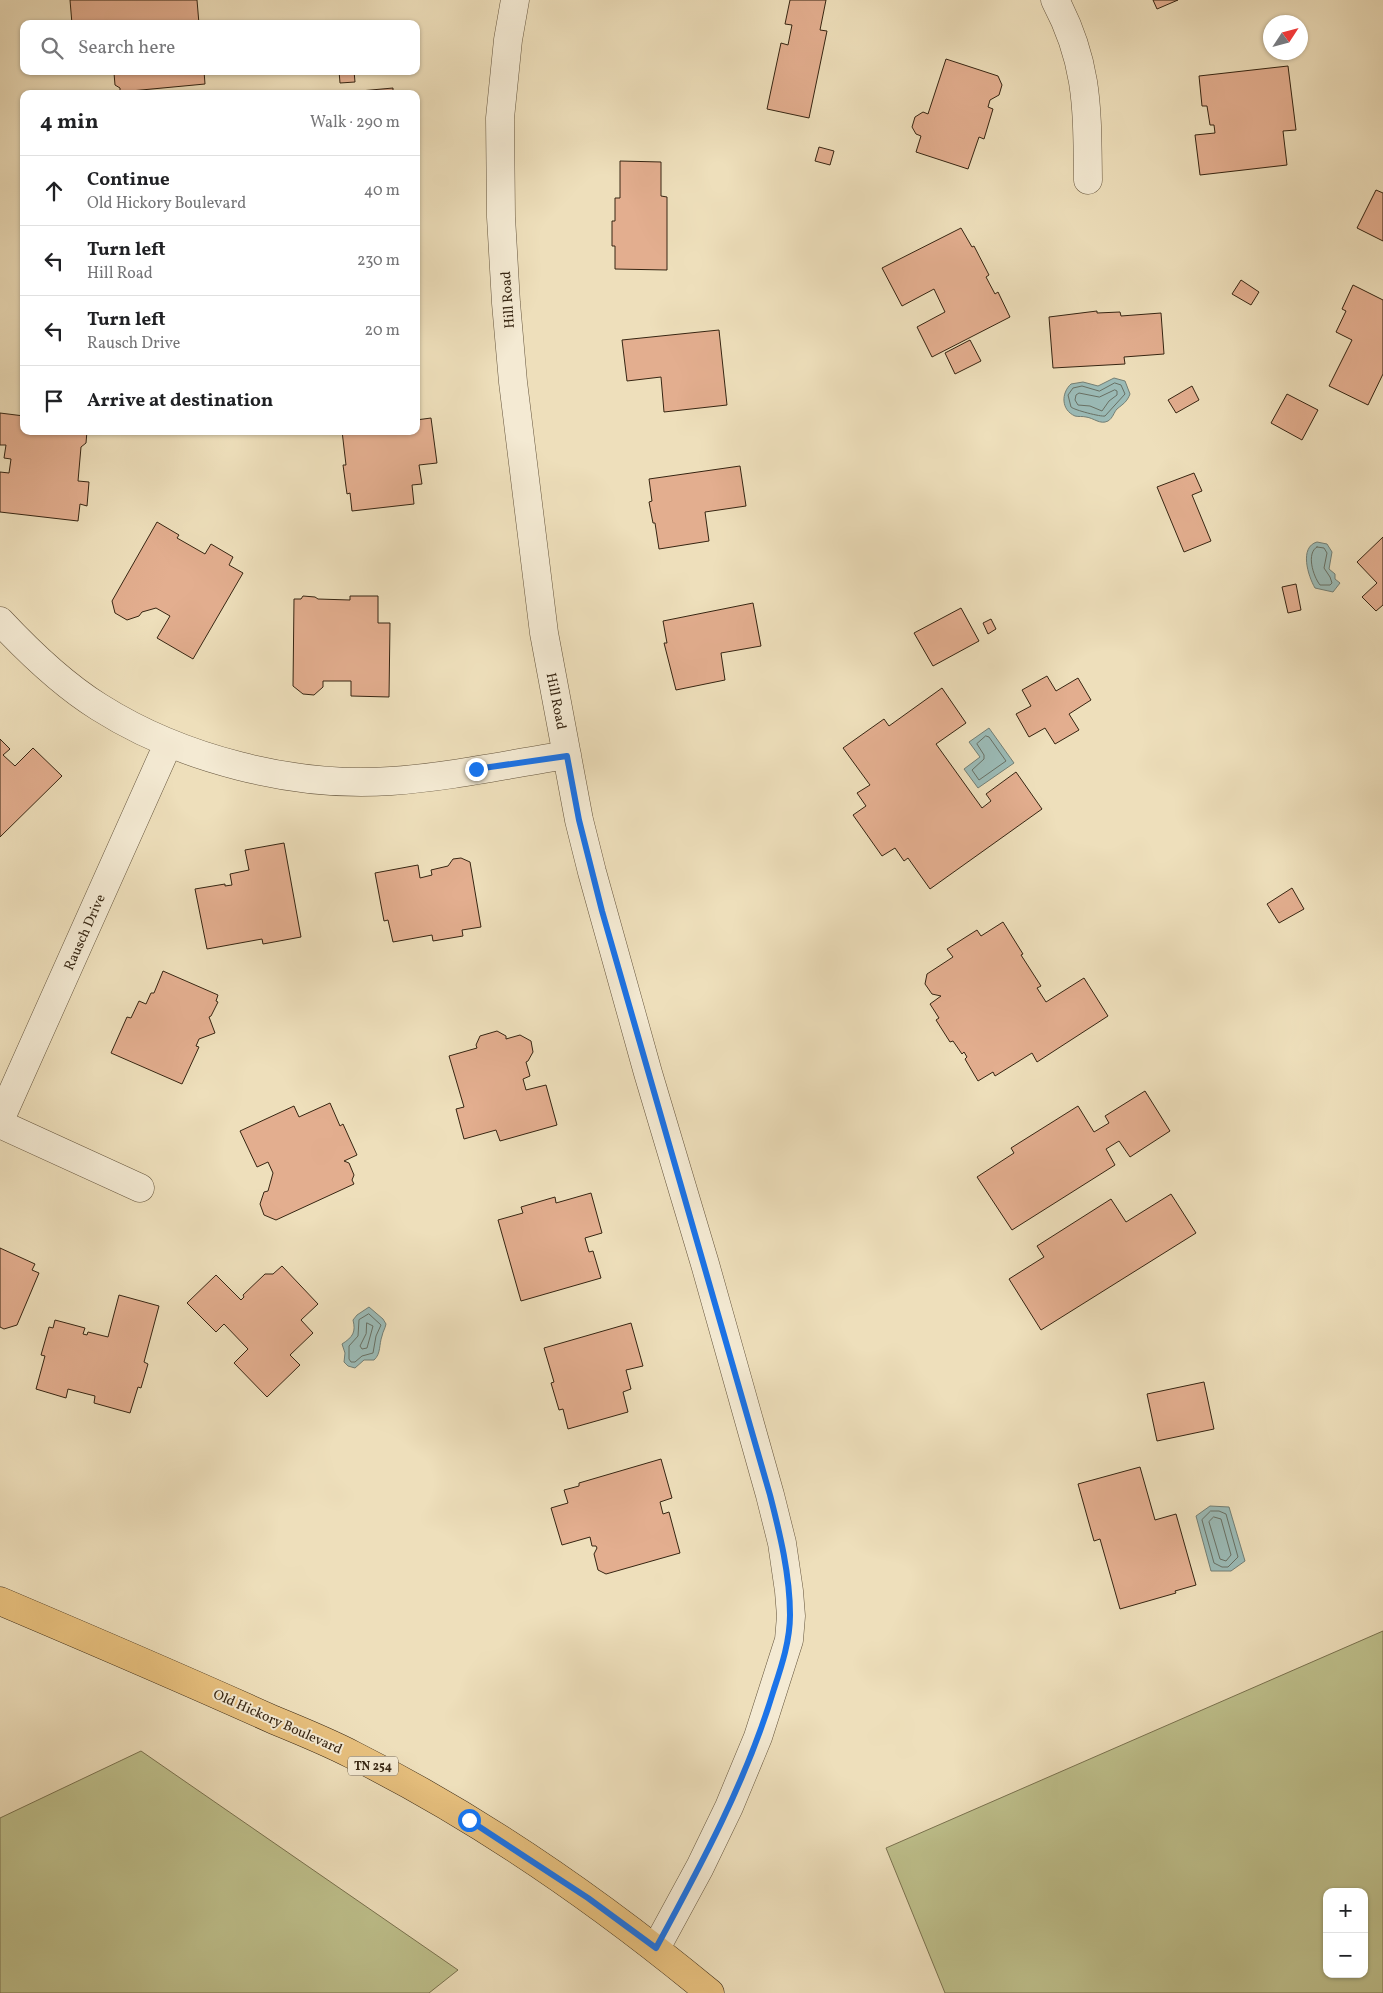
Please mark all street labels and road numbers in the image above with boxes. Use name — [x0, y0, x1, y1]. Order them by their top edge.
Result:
street label: Hill Road — [497, 270, 520, 329]
street label: Hill Road — [541, 671, 570, 731]
street label: Rausch Drive — [60, 891, 111, 974]
street label: Old Hickory Boulevard — [210, 1685, 345, 1759]
road number: TN 254 — [348, 1756, 398, 1775]

